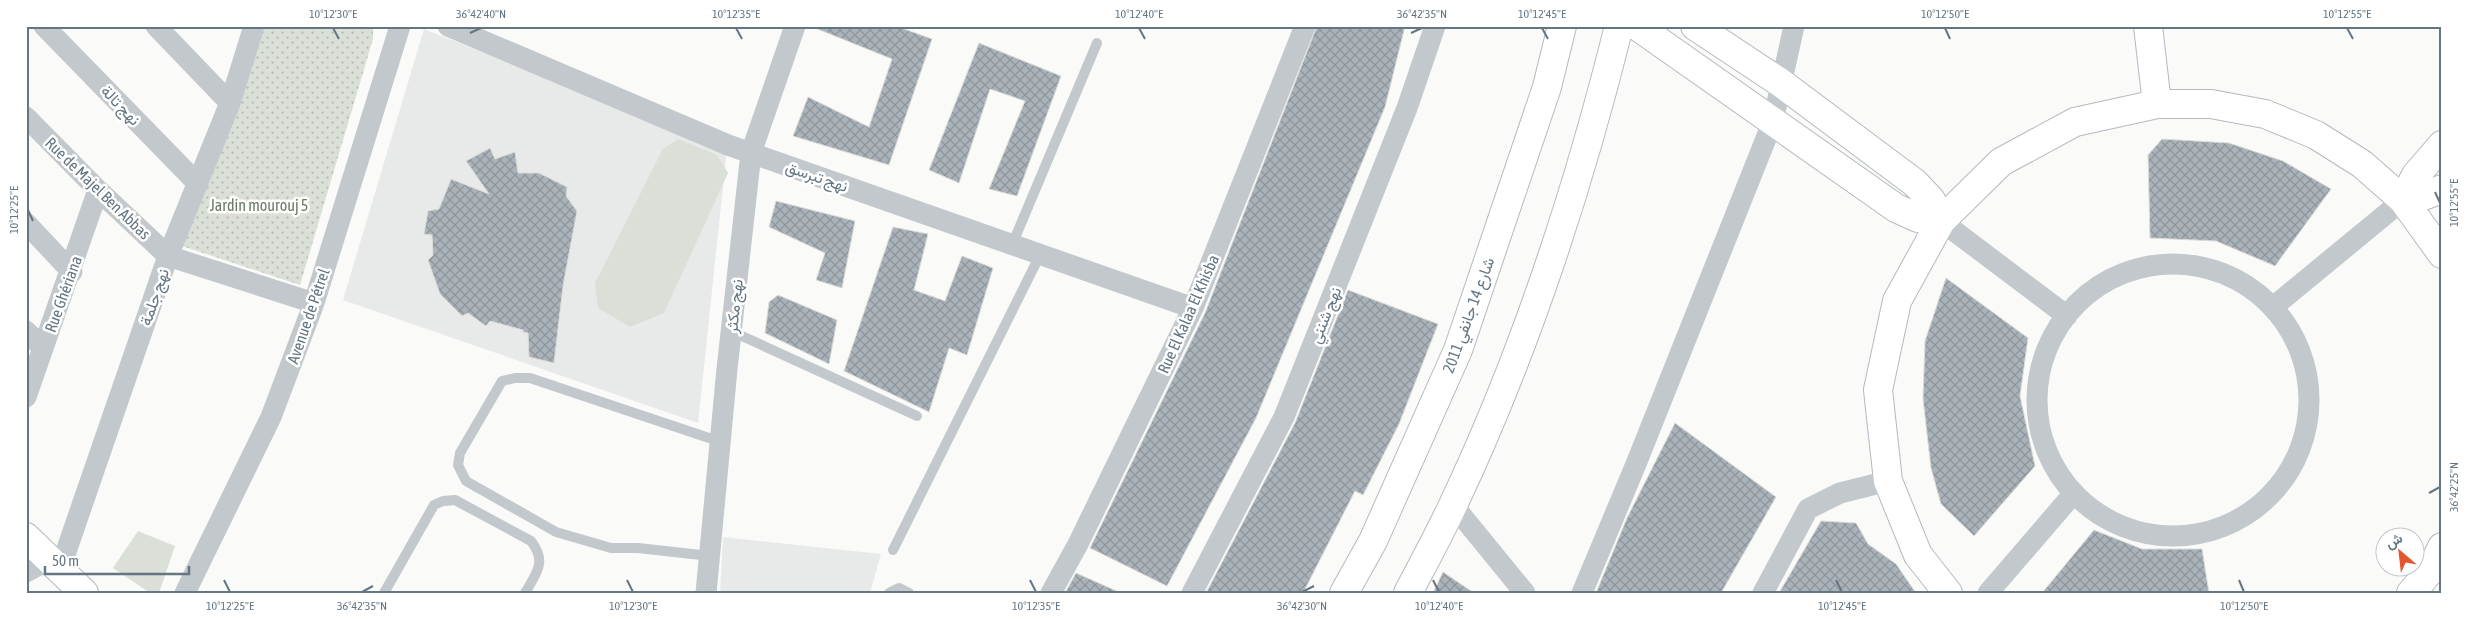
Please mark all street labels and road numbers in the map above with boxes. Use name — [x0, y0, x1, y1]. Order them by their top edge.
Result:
street label: نهج تالة — [96, 81, 144, 131]
street label: Rue de Majel Ben Abbas — [41, 133, 154, 244]
street label: نهج تبرسق — [782, 157, 851, 198]
street label: Rue El Kalaa El Khisba — [1154, 252, 1222, 376]
street label: Rue Ghériana — [41, 253, 85, 335]
street label: شارع 14 جانفي 2011 — [1439, 255, 1502, 377]
street label: Avenue de Pétrel — [283, 265, 333, 366]
street label: نهج جلمة — [136, 266, 175, 329]
street label: نهج مكثر — [722, 278, 749, 335]
street label: نهج شنني — [1306, 284, 1349, 348]

